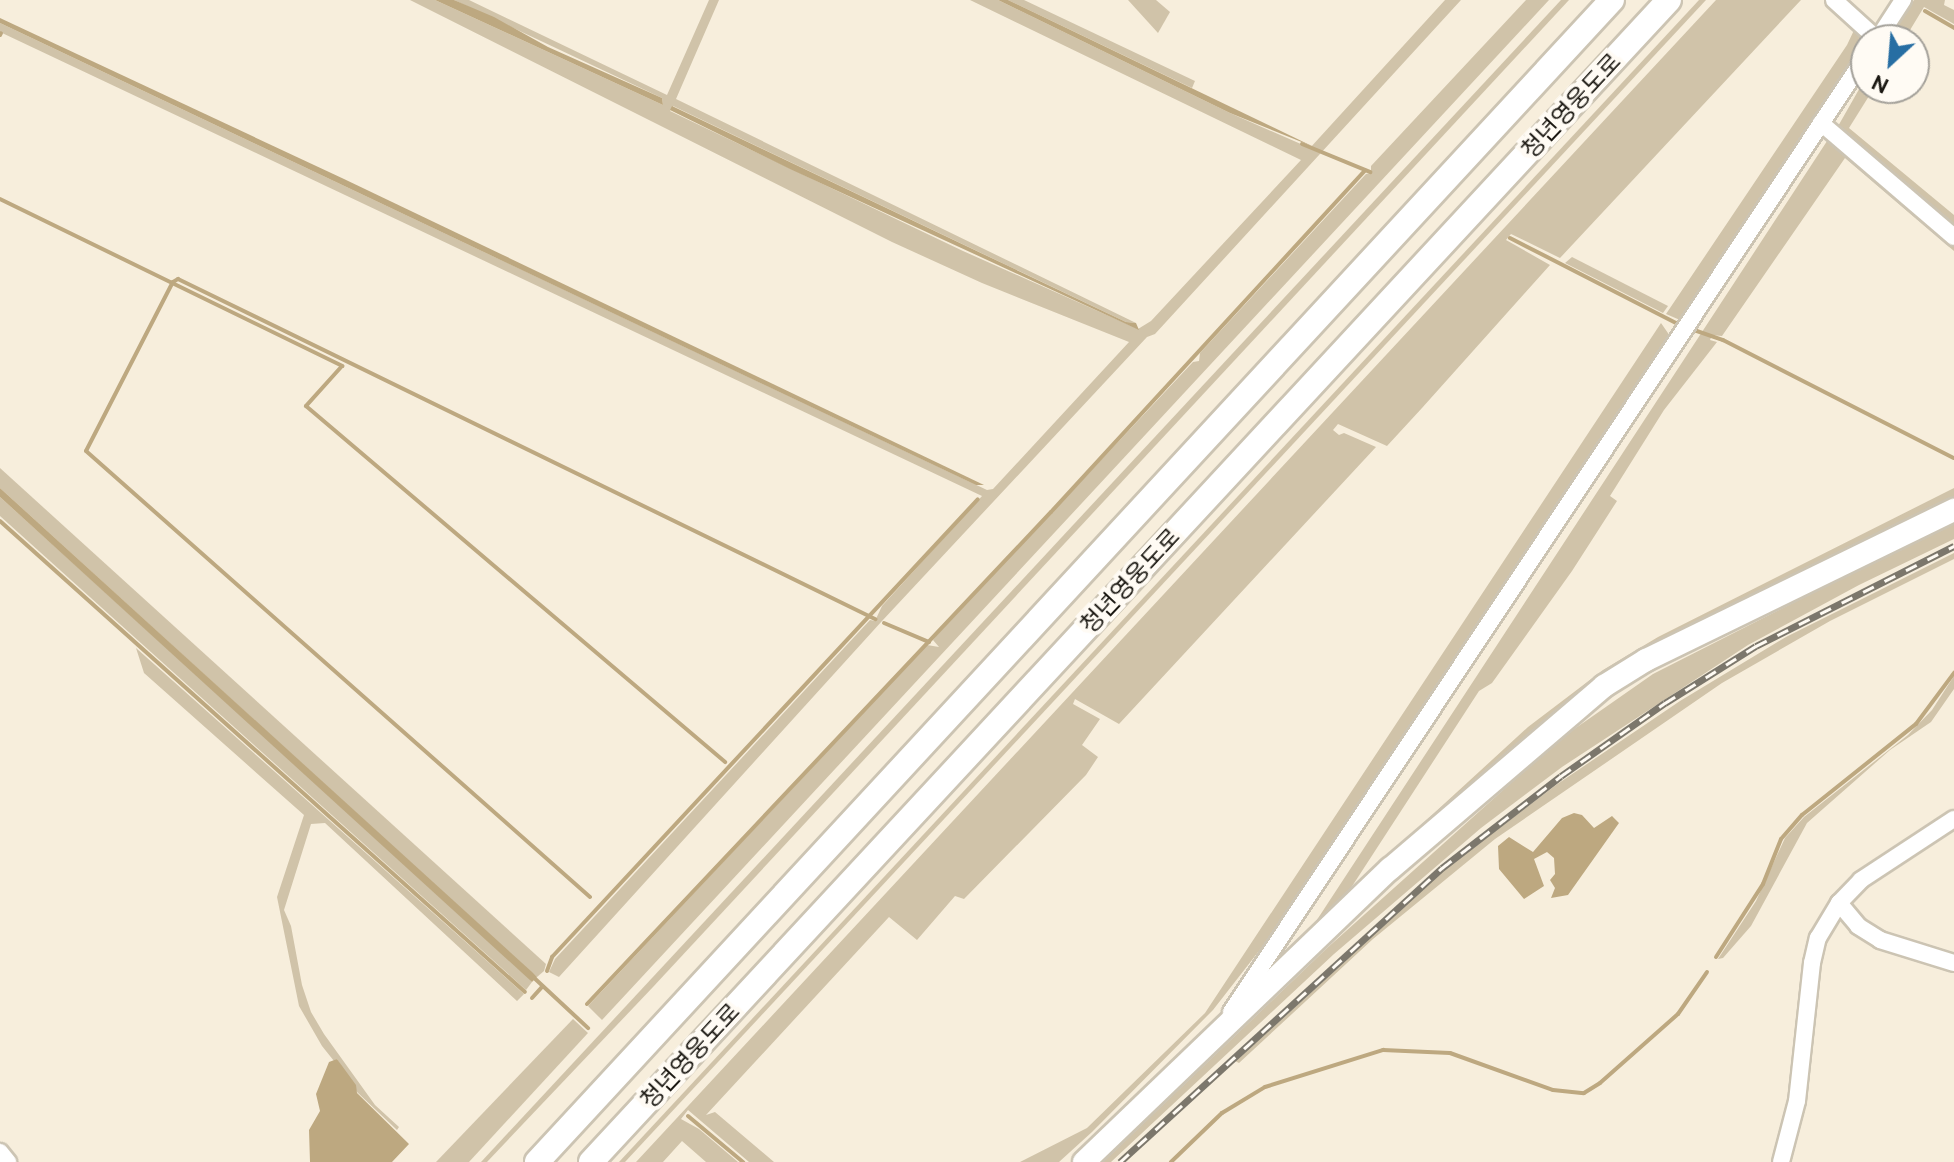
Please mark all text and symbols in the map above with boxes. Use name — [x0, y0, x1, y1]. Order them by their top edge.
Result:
north arrow — [1850, 24, 1930, 104]
street label: 청년영웅도로 — [1515, 48, 1627, 164]
text: N — [1867, 69, 1893, 100]
street label: 청년영웅도로 — [1074, 523, 1186, 639]
street label: 청년영웅도로 — [634, 998, 746, 1114]

